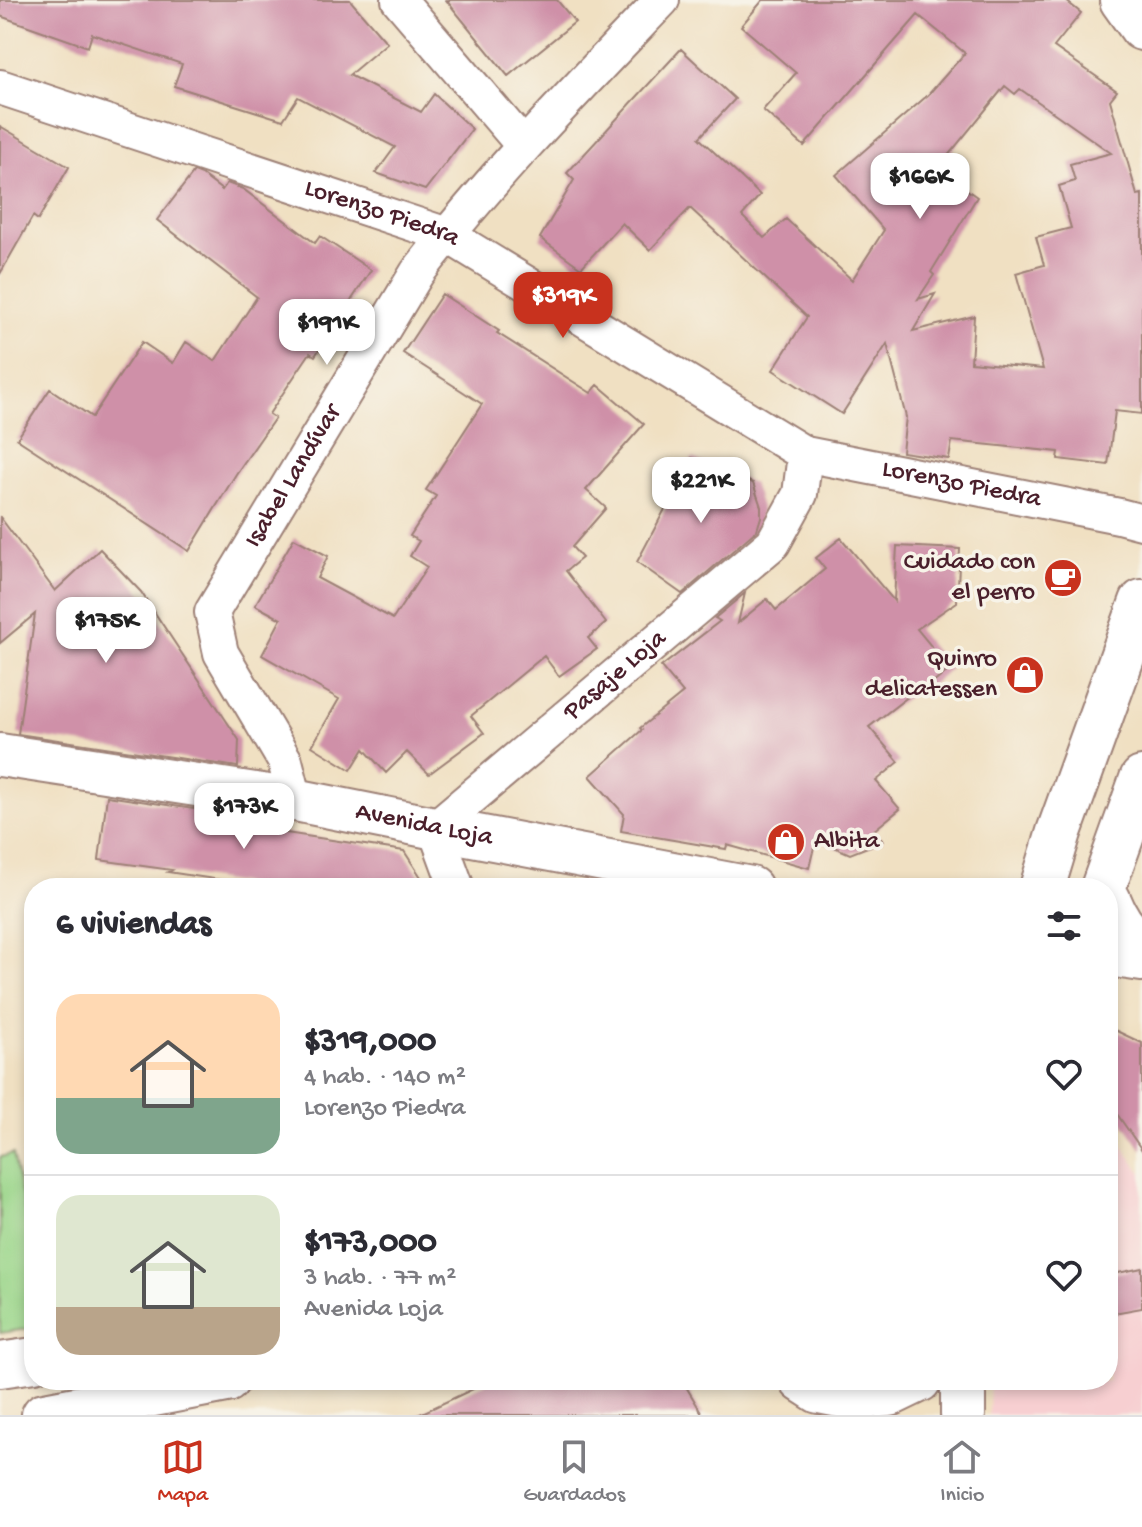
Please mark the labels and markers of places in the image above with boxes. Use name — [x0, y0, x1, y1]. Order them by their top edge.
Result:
pin: $166K — [864, 153, 976, 221]
pin: $319K — [507, 272, 619, 340]
pin: $191K — [271, 299, 383, 367]
pin: $221K — [645, 457, 757, 525]
place label: Cuidado con el perro — [904, 548, 1036, 609]
cafe icon: Cuidado con el perro — [1042, 557, 1084, 599]
pin: $175K — [50, 597, 162, 665]
place label: Quinro delicatessen — [865, 645, 998, 706]
shop icon: Quinro delicatessen — [1004, 654, 1046, 696]
pin: $173K — [188, 783, 300, 851]
shop icon: Albita — [765, 821, 807, 863]
place label: Albita — [814, 827, 881, 858]

